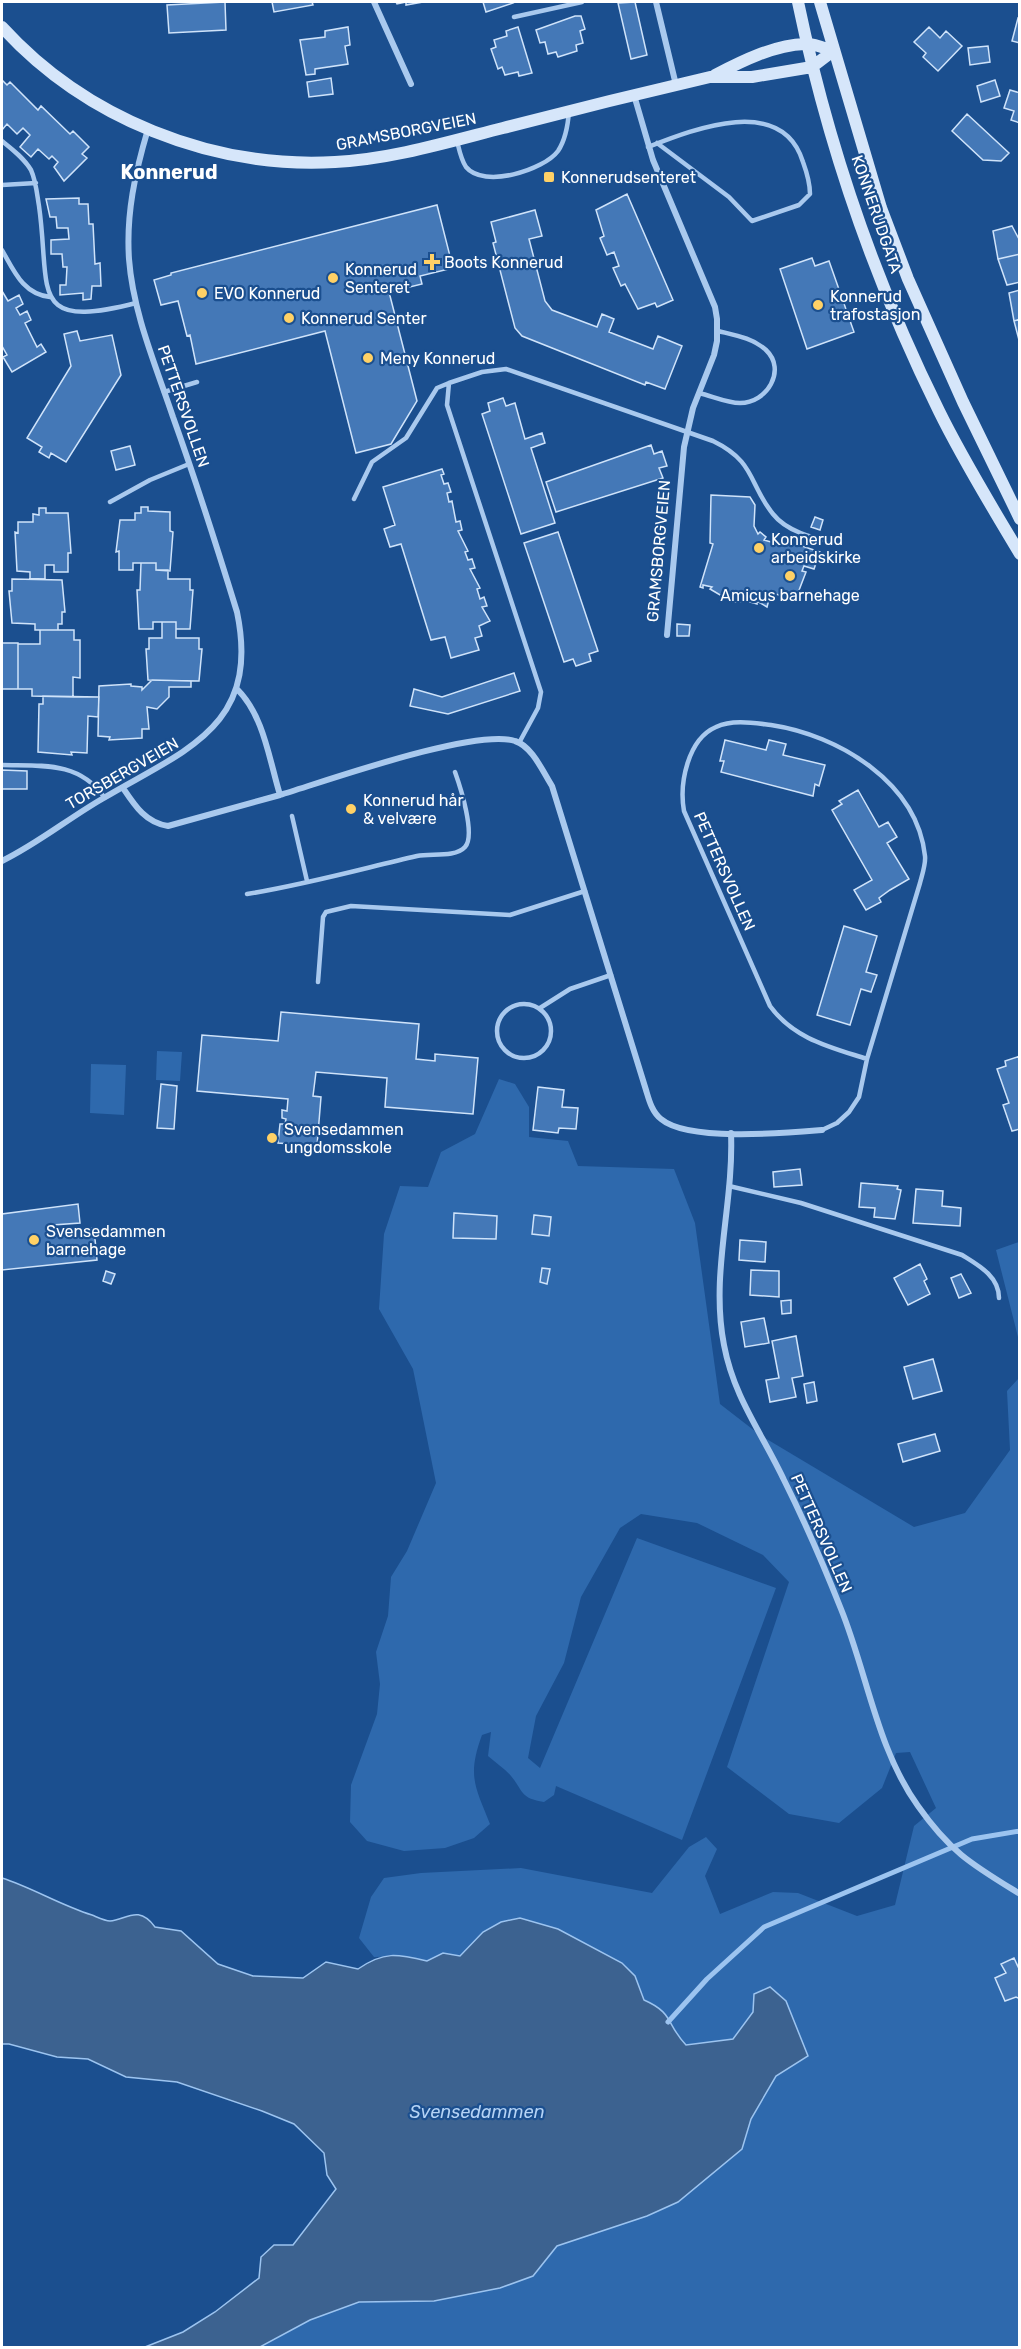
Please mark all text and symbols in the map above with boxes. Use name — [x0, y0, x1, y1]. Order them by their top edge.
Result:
street label: GRAMSBORGVEIEN — [334, 109, 478, 154]
street label: KONNERUDGATA — [847, 153, 906, 276]
district label: Konnerud — [120, 160, 218, 184]
place label: Konnerudsenteret — [561, 168, 696, 187]
marker: Konnerudsenteret — [542, 170, 556, 184]
place label: Boots Konnerud — [444, 253, 563, 272]
marker: Boots Konnerud — [425, 255, 439, 269]
place label: Konnerud Senteret — [345, 260, 417, 297]
marker: Konnerud Senteret — [326, 271, 340, 285]
place label: EVO Konnerud — [214, 284, 320, 303]
marker: EVO Konnerud — [195, 286, 209, 300]
place label: Konnerud trafostasjon — [830, 287, 921, 324]
marker: Konnerud trafostasjon — [811, 298, 825, 312]
place label: Konnerud Senter — [301, 309, 427, 328]
marker: Konnerud Senter — [282, 311, 296, 325]
street label: PETTERSVOLLEN — [154, 343, 213, 470]
place label: Meny Konnerud — [380, 349, 495, 368]
marker: Meny Konnerud — [361, 351, 375, 365]
street label: GRAMSBORGVEIEN — [643, 479, 674, 623]
place label: Konnerud arbeidskirke — [771, 530, 861, 567]
marker: Konnerud arbeidskirke — [752, 541, 766, 555]
marker: Amicus barnehage — [783, 569, 797, 583]
place label: Amicus barnehage — [720, 586, 860, 605]
street label: TORSBERGVEIEN — [62, 733, 182, 813]
place label: Konnerud hår & velvære — [363, 791, 464, 828]
marker: Konnerud hår & velvære — [344, 802, 358, 816]
street label: PETTERSVOLLEN — [690, 809, 759, 934]
place label: Svensedammen ungdomsskole — [284, 1120, 404, 1157]
marker: Svensedammen ungdomsskole — [265, 1131, 279, 1145]
place label: Svensedammen barnehage — [46, 1222, 166, 1259]
marker: Svensedammen barnehage — [27, 1233, 41, 1247]
street label: PETTERSVOLLEN — [787, 1471, 856, 1596]
water label: Svensedammen — [409, 2101, 545, 2123]

